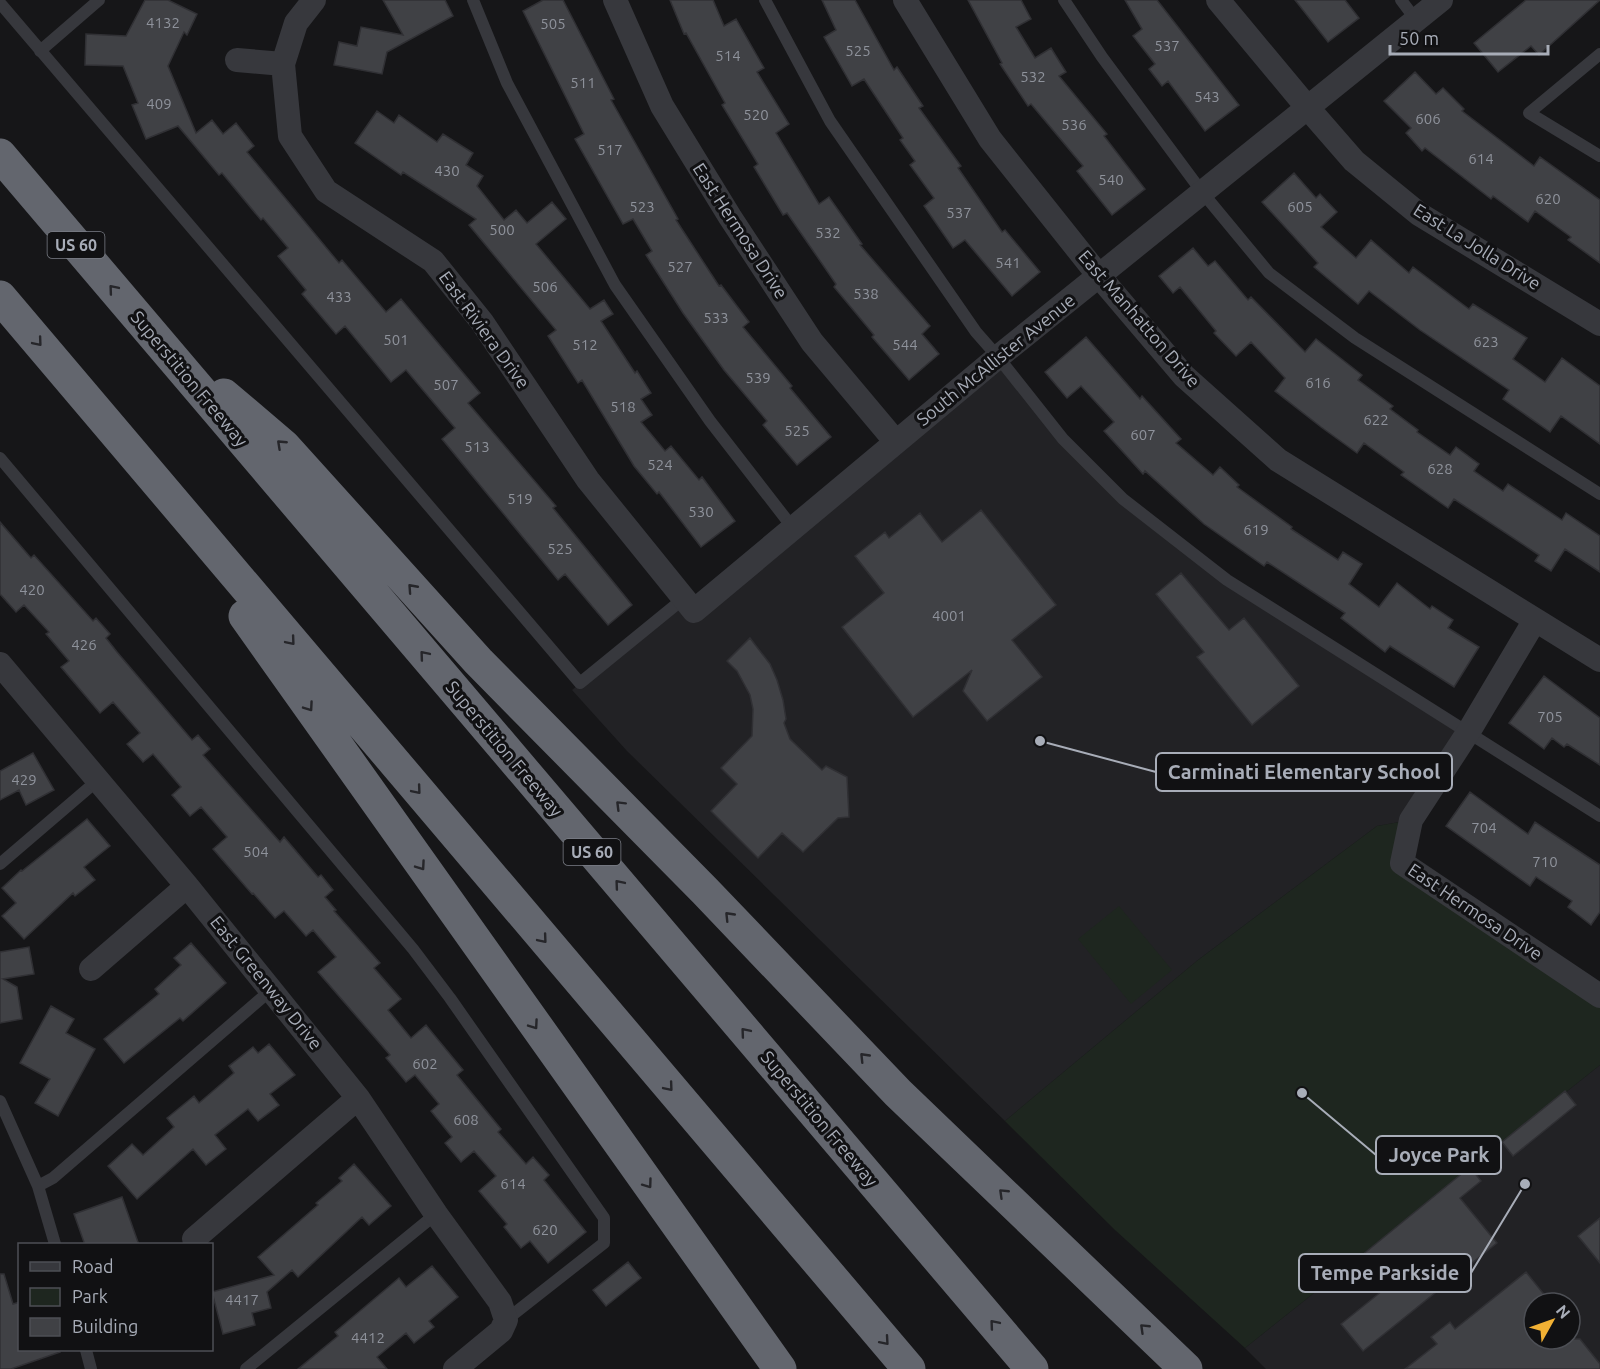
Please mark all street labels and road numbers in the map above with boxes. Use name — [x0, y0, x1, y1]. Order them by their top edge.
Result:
street label: East Hermosa Drive — [690, 159, 792, 302]
street label: East La Jolla Drive — [1410, 199, 1545, 293]
road number: US 60 — [48, 232, 104, 258]
street label: East Manhatton Drive — [1075, 246, 1205, 391]
street label: East Riviera Drive — [436, 267, 534, 392]
street label: South McAllister Avenue — [912, 289, 1078, 429]
street label: Superstition Freeway — [127, 307, 252, 450]
street label: Superstition Freeway — [442, 677, 567, 820]
road number: US 60 — [564, 839, 620, 865]
street label: East Hermosa Drive — [1405, 859, 1546, 963]
street label: East Greenway Drive — [207, 912, 327, 1053]
street label: Superstition Freeway — [757, 1047, 882, 1190]

